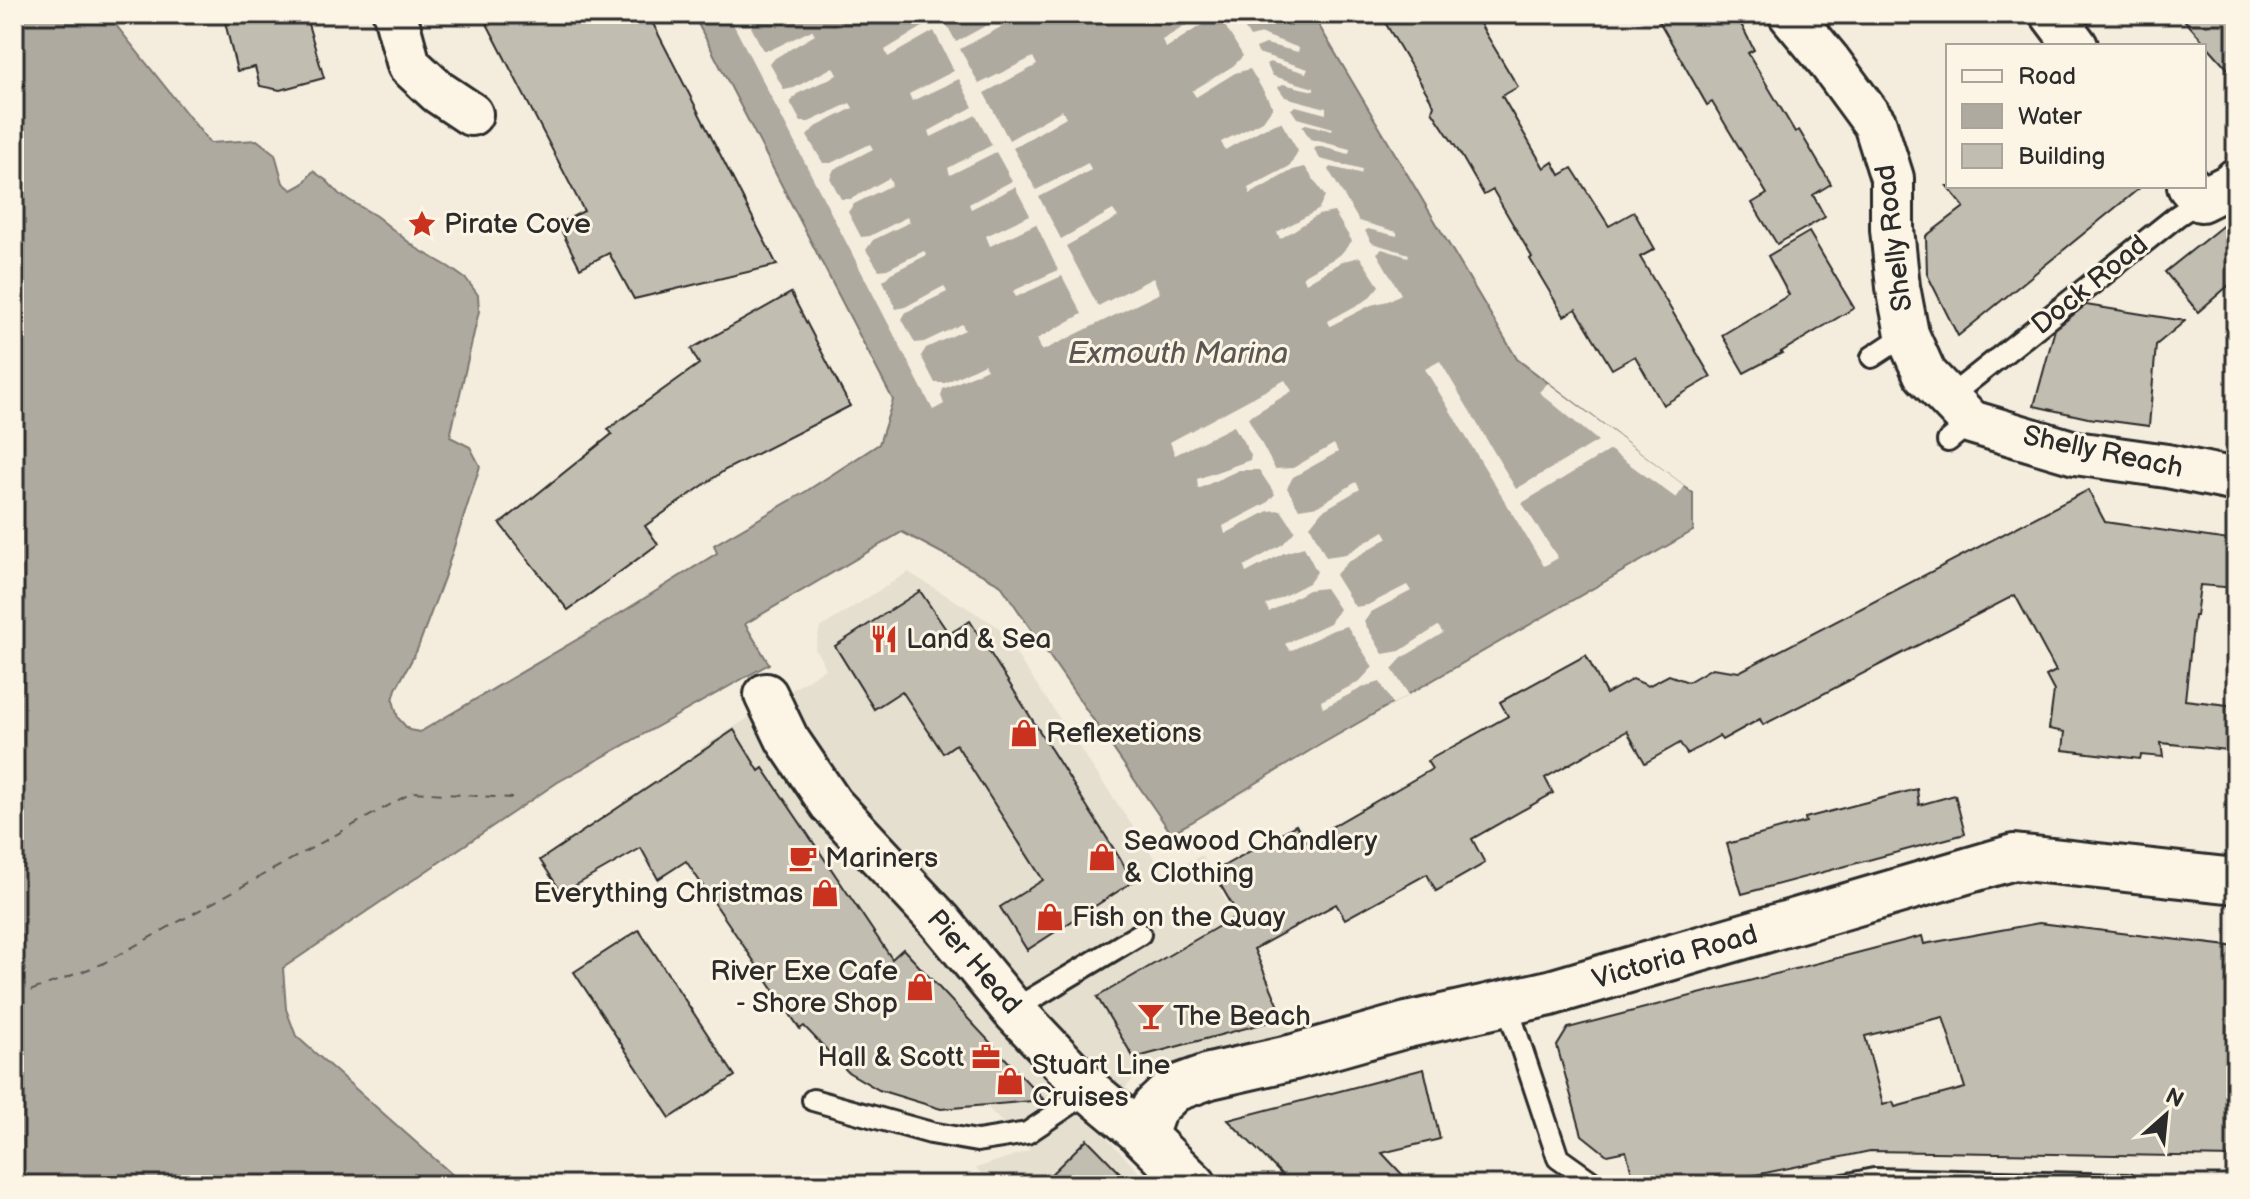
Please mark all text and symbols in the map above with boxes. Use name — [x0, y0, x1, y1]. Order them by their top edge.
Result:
legend — [1946, 44, 2206, 188]
text: Road — [2018, 62, 2076, 91]
text: Water — [2018, 102, 2082, 131]
text: Building — [2018, 142, 2105, 171]
street label: Shelly Road — [1869, 163, 1919, 313]
place label: Pirate Cove — [444, 208, 591, 241]
place icon: Pirate Cove — [407, 209, 437, 239]
street label: Dock Road — [2025, 228, 2155, 342]
water label: Exmouth Marina — [1068, 336, 1288, 372]
street label: Shelly Reach — [2020, 419, 2186, 485]
place label: Land & Sea — [906, 623, 1051, 656]
restaurant icon: Land & Sea — [869, 624, 899, 654]
place label: Reflexetions — [1046, 717, 1202, 750]
shop icon: Reflexetions — [1009, 718, 1039, 748]
place label: Seawood Chandlery & Clothing — [1124, 825, 1378, 890]
place label: Mariners — [825, 842, 938, 875]
shop icon: Seawood Chandlery & Clothing — [1087, 842, 1117, 872]
cafe icon: Mariners — [788, 843, 818, 873]
place label: Everything Christmas — [533, 877, 803, 910]
shop icon: Everything Christmas — [810, 878, 840, 908]
place label: Fish on the Quay — [1072, 901, 1286, 934]
shop icon: Fish on the Quay — [1035, 902, 1065, 932]
street label: Pier Head — [920, 903, 1028, 1021]
street label: Victoria Road — [1589, 918, 1761, 996]
place label: River Exe Cafe - Shore Shop — [710, 955, 898, 1020]
shop icon: River Exe Cafe - Shore Shop — [905, 972, 935, 1002]
place label: The Beach — [1173, 1000, 1311, 1033]
bar icon: The Beach — [1136, 1001, 1166, 1031]
place label: Hall & Scott — [817, 1041, 964, 1074]
office icon: Hall & Scott — [971, 1042, 1001, 1072]
place label: Stuart Line Cruises — [1032, 1049, 1170, 1114]
shop icon: Stuart Line Cruises — [995, 1066, 1025, 1096]
north arrow — [2126, 1075, 2206, 1155]
text: N — [2161, 1083, 2188, 1114]

